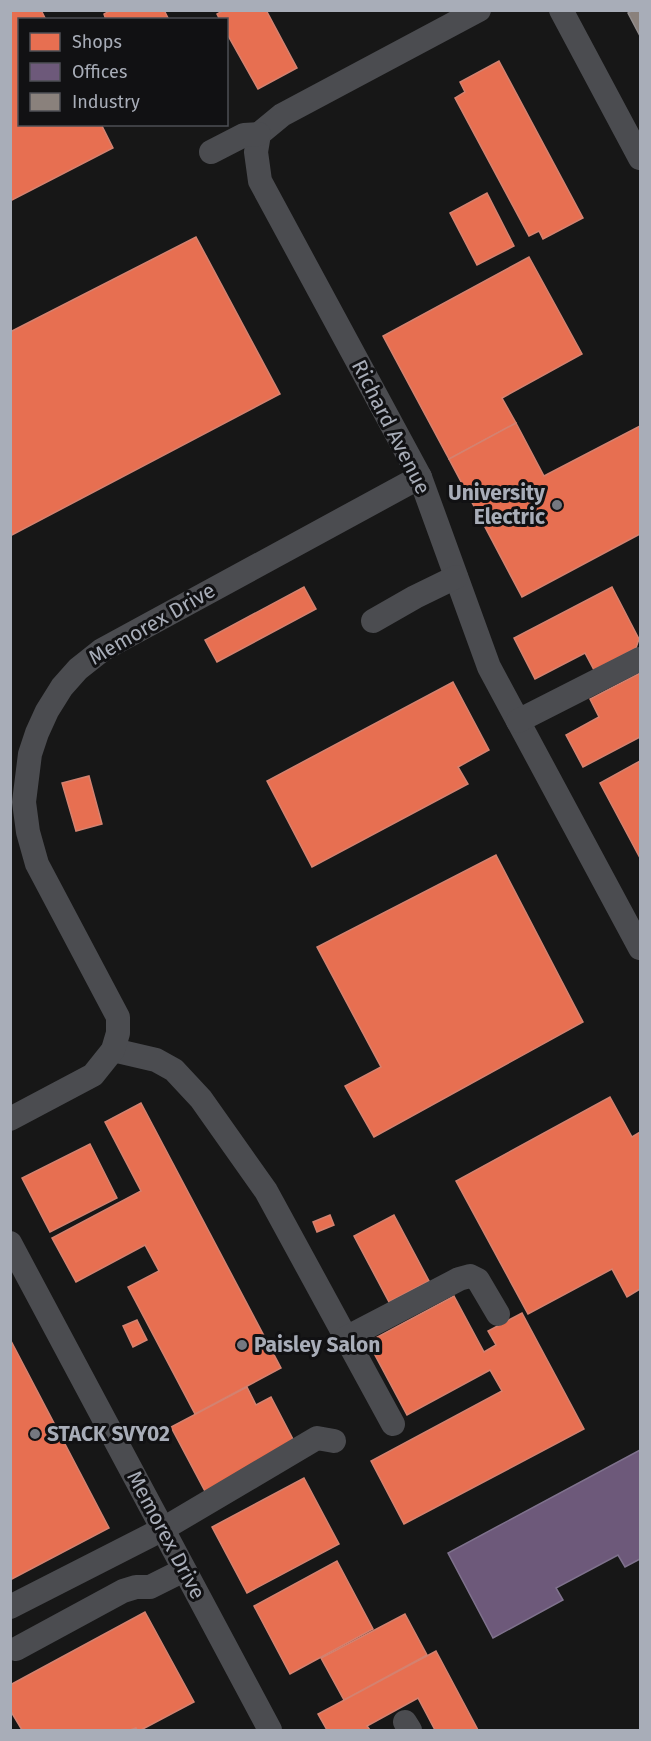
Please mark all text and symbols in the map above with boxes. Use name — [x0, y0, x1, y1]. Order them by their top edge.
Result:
legend — [18, 18, 228, 126]
text: Shops — [72, 31, 122, 53]
text: Offices — [72, 61, 127, 83]
text: Industry — [72, 91, 140, 113]
street label: Richard Avenue — [346, 355, 436, 499]
place label: University Electric — [448, 480, 545, 530]
marker: University Electric — [550, 498, 564, 512]
street label: Memorex Drive — [84, 577, 220, 671]
place label: Paisley Salon — [254, 1332, 380, 1358]
marker: Paisley Salon — [235, 1338, 249, 1352]
place label: STACK SVY02 — [47, 1421, 170, 1447]
marker: STACK SVY02 — [28, 1427, 42, 1441]
street label: Memorex Drive — [121, 1466, 211, 1604]

